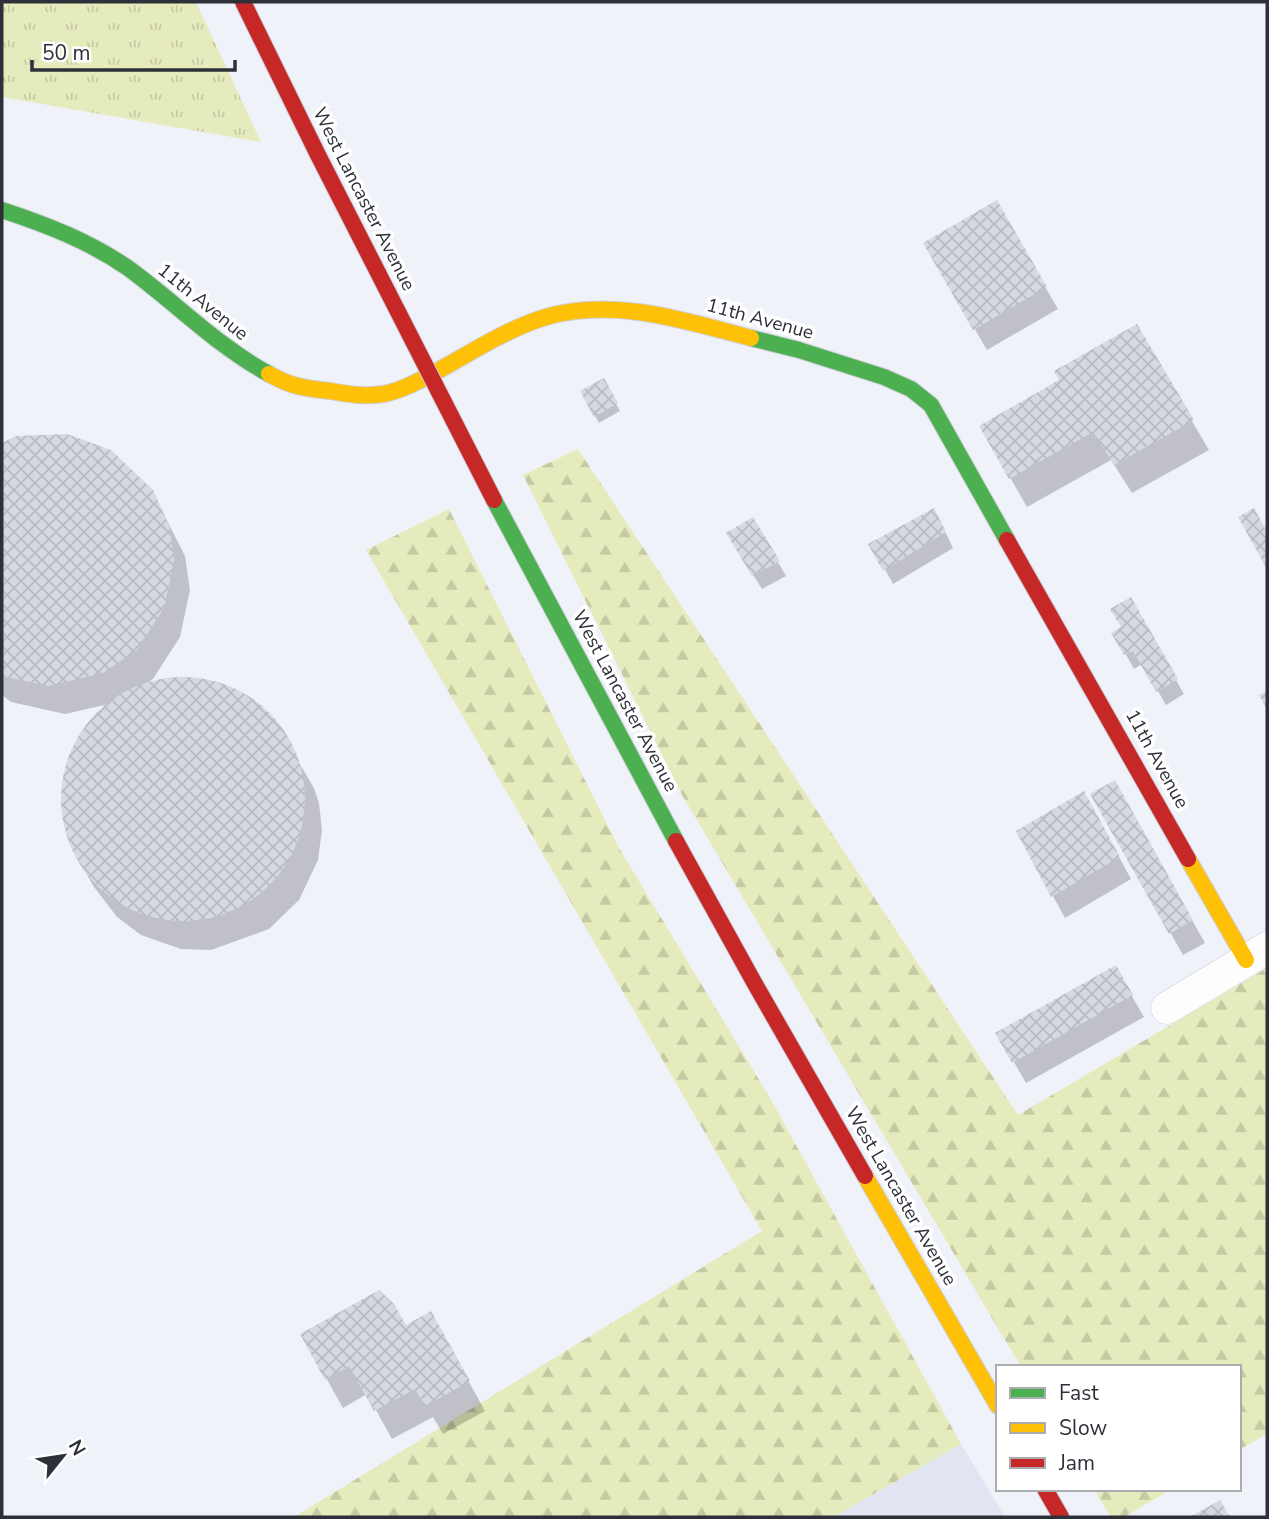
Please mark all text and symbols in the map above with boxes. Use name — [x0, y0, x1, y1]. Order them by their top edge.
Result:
scale bar — [32, 28, 234, 72]
text: 50 m — [42, 39, 91, 67]
street label: West Lancaster Avenue — [306, 103, 422, 295]
street label: 11th Avenue — [152, 257, 254, 347]
street label: 11th Avenue — [704, 292, 816, 346]
street label: West Lancaster Avenue — [566, 605, 684, 797]
street label: 11th Avenue — [1119, 705, 1195, 813]
street label: West Lancaster Avenue — [839, 1102, 963, 1290]
legend — [996, 1365, 1241, 1491]
text: Fast — [1059, 1379, 1099, 1407]
text: Slow — [1059, 1414, 1108, 1442]
north arrow — [28, 1421, 98, 1491]
text: N — [62, 1435, 92, 1461]
text: Jam — [1058, 1449, 1095, 1477]

